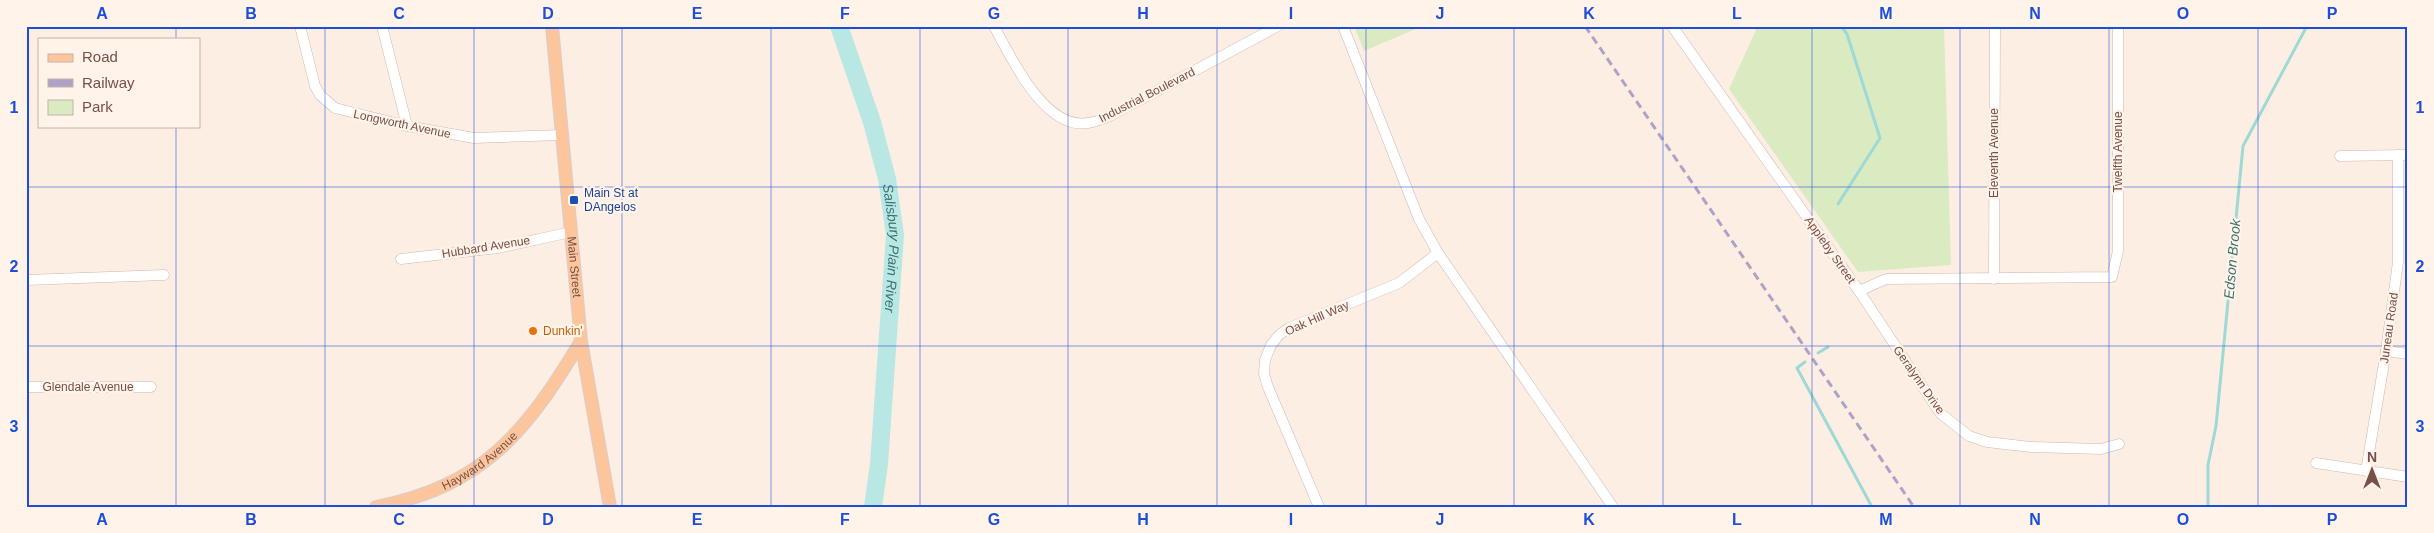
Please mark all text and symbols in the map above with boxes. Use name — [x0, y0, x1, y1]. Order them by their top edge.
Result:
text: A — [96, 5, 108, 22]
text: B — [245, 5, 257, 22]
text: C — [393, 5, 405, 22]
text: D — [542, 5, 554, 22]
text: E — [692, 5, 703, 22]
text: F — [840, 5, 850, 22]
text: G — [988, 5, 1000, 22]
text: H — [1137, 5, 1149, 22]
text: I — [1289, 5, 1293, 22]
text: J — [1436, 5, 1444, 22]
text: K — [1583, 5, 1595, 22]
text: L — [1732, 5, 1742, 22]
text: M — [1879, 5, 1893, 22]
text: N — [2029, 5, 2041, 22]
text: O — [2177, 5, 2189, 22]
text: P — [2327, 5, 2338, 22]
legend — [38, 38, 200, 128]
text: Road — [82, 48, 118, 65]
street label: Industrial Boulevard — [1097, 65, 1197, 125]
text: Railway — [82, 74, 135, 91]
text: Park — [82, 98, 113, 115]
text: 1 — [10, 99, 19, 116]
text: 1 — [2416, 99, 2425, 116]
street label: Longworth Avenue — [352, 107, 452, 141]
street label: Eleventh Avenue — [1987, 108, 2001, 198]
street label: Twelfth Avenue — [2111, 111, 2125, 193]
water label: Salisbury Plain River — [880, 183, 903, 314]
place label: Main St at DAngelos — [584, 186, 639, 214]
marker: Main St at DAngelos — [568, 194, 580, 206]
street label: Appleby Street — [1802, 214, 1859, 287]
water label: Edson Brook — [2221, 217, 2244, 300]
street label: Hubbard Avenue — [441, 233, 531, 261]
street label: Main Street — [564, 236, 584, 299]
text: 2 — [10, 258, 19, 275]
text: 2 — [2416, 258, 2425, 275]
street label: Juneau Road — [2377, 292, 2401, 364]
street label: Oak Hill Way — [1283, 298, 1351, 338]
place label: Dunkin' — [543, 324, 583, 338]
marker: Dunkin' — [527, 325, 539, 337]
street label: Geralynn Drive — [1890, 343, 1948, 417]
street label: Glendale Avenue — [42, 380, 134, 394]
text: 3 — [10, 418, 19, 435]
text: 3 — [2416, 418, 2425, 435]
street label: Hayward Avenue — [439, 429, 521, 493]
north arrow — [2346, 446, 2396, 496]
text: N — [2367, 449, 2377, 465]
text: A — [96, 511, 108, 528]
text: B — [245, 511, 257, 528]
text: C — [393, 511, 405, 528]
text: D — [542, 511, 554, 528]
text: E — [692, 511, 703, 528]
text: F — [840, 511, 850, 528]
text: G — [988, 511, 1000, 528]
text: H — [1137, 511, 1149, 528]
text: I — [1289, 511, 1293, 528]
text: J — [1436, 511, 1444, 528]
text: K — [1583, 511, 1595, 528]
text: L — [1732, 511, 1742, 528]
text: M — [1879, 511, 1893, 528]
text: N — [2029, 511, 2041, 528]
text: O — [2177, 511, 2189, 528]
text: P — [2327, 511, 2338, 528]

